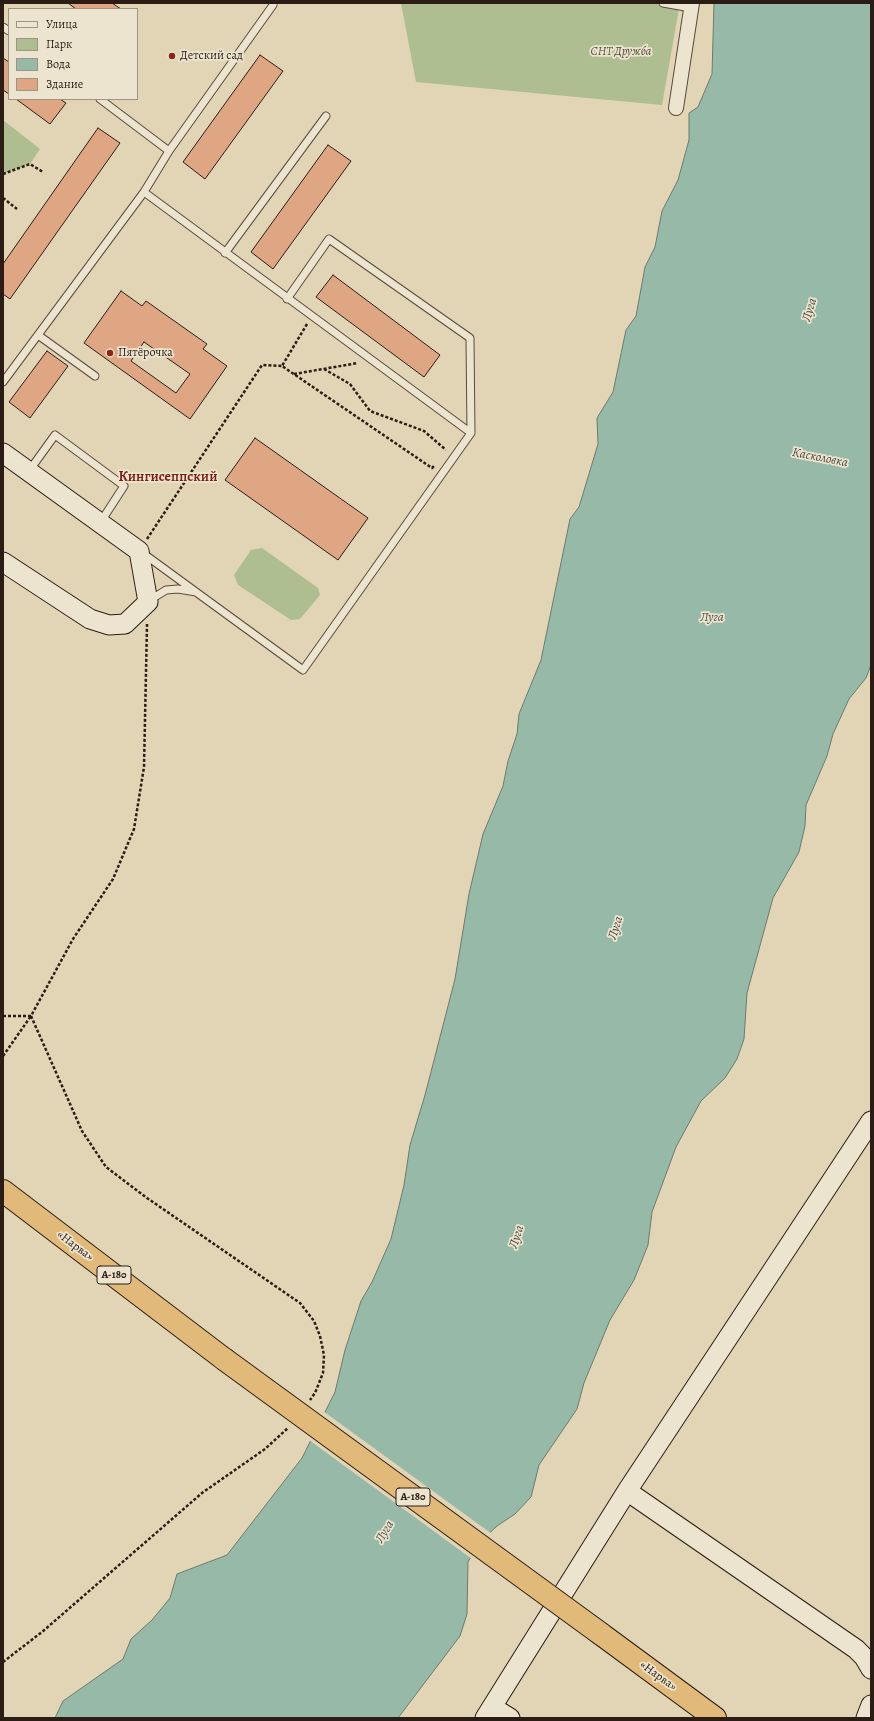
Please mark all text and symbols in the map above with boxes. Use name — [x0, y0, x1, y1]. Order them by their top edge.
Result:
legend — [8, 8, 138, 100]
text: Улица — [46, 16, 77, 32]
text: Парк — [46, 36, 72, 52]
park label: СНТ Дружба — [591, 45, 651, 59]
place label: Детский сад — [180, 49, 243, 63]
marker: Детский сад — [167, 51, 177, 61]
text: Вода — [46, 56, 71, 72]
text: Здание — [46, 76, 83, 92]
water label: Луга — [799, 296, 821, 324]
place label: Пятёрочка — [118, 346, 173, 360]
marker: Пятёрочка — [105, 348, 115, 358]
water label: Касколовка — [791, 445, 849, 471]
district label: Кингисеппский — [119, 470, 217, 486]
water label: Луга — [700, 610, 724, 626]
water label: Луга — [605, 914, 627, 942]
water label: Луга — [506, 1223, 528, 1251]
street label: «Нарва» — [54, 1228, 96, 1264]
road number: А-180 — [97, 1266, 131, 1284]
road number: А-180 — [396, 1488, 430, 1506]
water label: Луга — [372, 1518, 398, 1546]
street label: «Нарва» — [637, 1658, 679, 1694]

